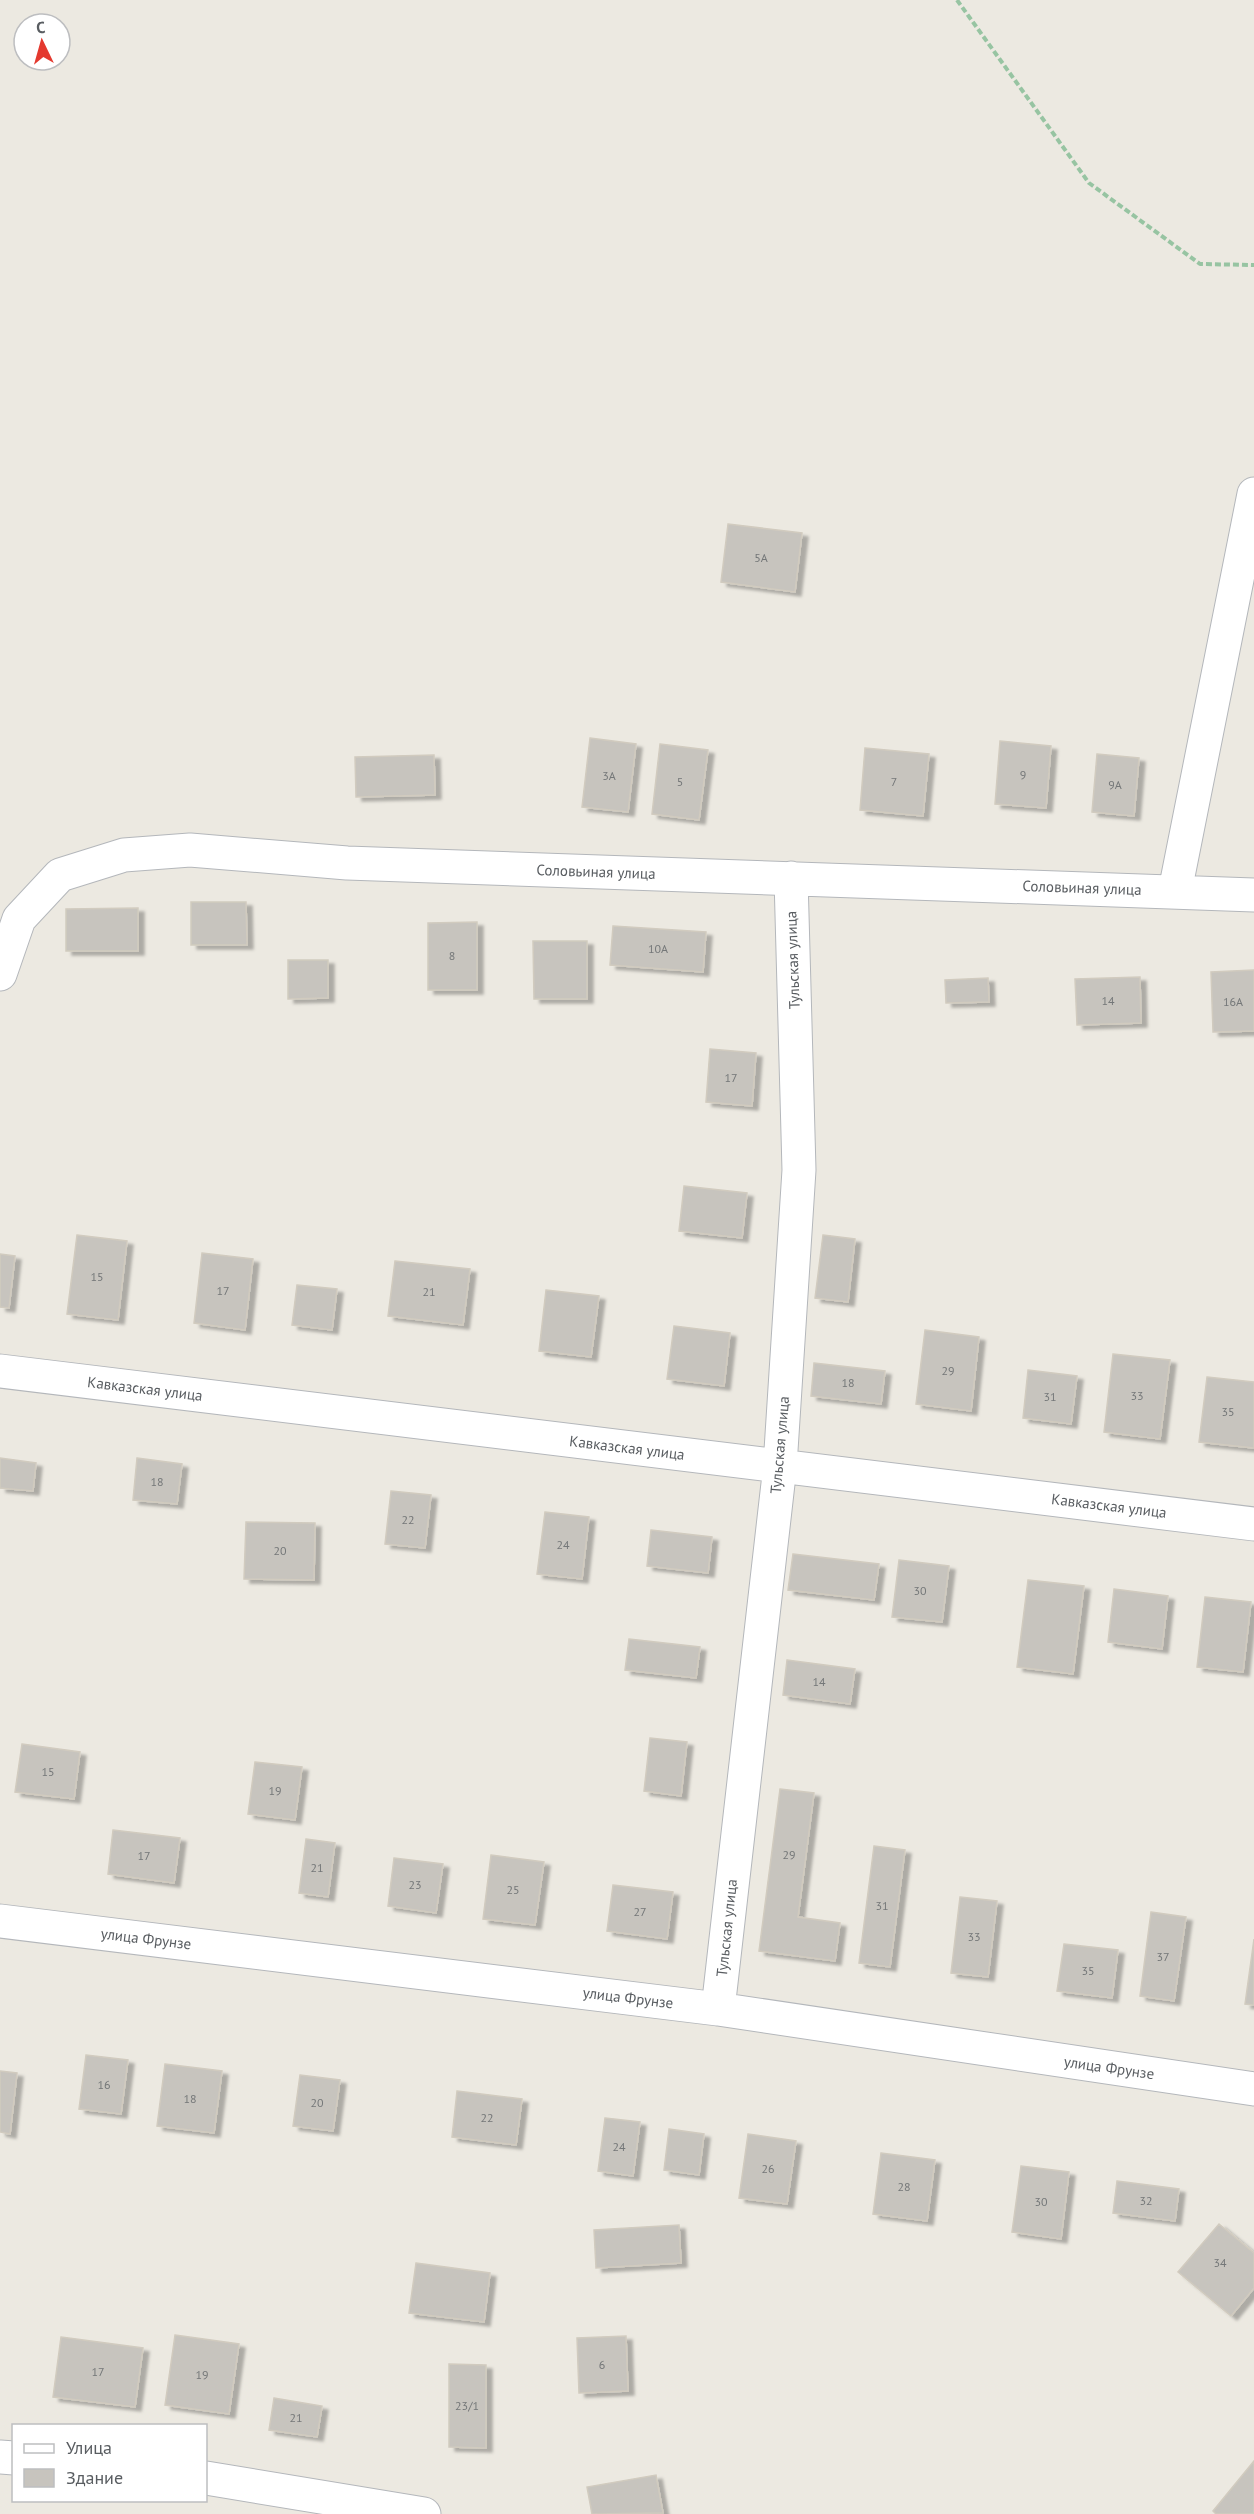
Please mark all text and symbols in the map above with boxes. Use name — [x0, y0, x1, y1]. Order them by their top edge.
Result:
north arrow — [12, 12, 72, 72]
text: С — [35, 17, 46, 37]
house number: 5А — [754, 550, 768, 565]
house number: 9 — [1020, 767, 1026, 782]
house number: 3А — [602, 768, 616, 783]
house number: 5 — [677, 774, 683, 789]
house number: 7 — [891, 774, 897, 789]
house number: 9А — [1108, 777, 1122, 792]
street label: Соловьиная улица — [536, 860, 656, 883]
street label: Соловьиная улица — [1022, 876, 1142, 899]
street label: Тульская улица — [781, 911, 804, 1009]
house number: 10А — [648, 941, 668, 956]
house number: 8 — [449, 948, 455, 963]
house number: 14 — [1101, 993, 1115, 1008]
house number: 16А — [1223, 994, 1243, 1009]
house number: 17 — [724, 1070, 738, 1085]
house number: 15 — [90, 1269, 104, 1284]
house number: 17 — [216, 1283, 230, 1298]
house number: 21 — [422, 1284, 436, 1299]
house number: 29 — [941, 1363, 955, 1378]
street label: Кавказская улица — [86, 1372, 204, 1405]
house number: 18 — [841, 1375, 855, 1390]
house number: 33 — [1130, 1388, 1144, 1403]
house number: 31 — [1043, 1389, 1057, 1404]
street label: Тульская улица — [766, 1395, 793, 1495]
house number: 35 — [1221, 1404, 1235, 1419]
street label: Кавказская улица — [568, 1431, 686, 1464]
house number: 18 — [150, 1474, 164, 1489]
street label: Кавказская улица — [1050, 1489, 1168, 1522]
house number: 22 — [401, 1512, 415, 1527]
house number: 24 — [556, 1537, 570, 1552]
house number: 20 — [273, 1543, 287, 1558]
house number: 30 — [913, 1583, 927, 1598]
house number: 14 — [812, 1674, 826, 1689]
house number: 15 — [41, 1764, 55, 1779]
house number: 19 — [268, 1783, 282, 1798]
house number: 29 — [782, 1847, 796, 1862]
house number: 17 — [137, 1848, 151, 1863]
house number: 21 — [310, 1860, 324, 1875]
house number: 23 — [408, 1877, 422, 1892]
street label: Тульская улица — [712, 1878, 741, 1978]
house number: 25 — [506, 1882, 520, 1897]
house number: 31 — [875, 1898, 889, 1913]
house number: 27 — [633, 1904, 647, 1919]
street label: улица Фрунзе — [100, 1924, 192, 1953]
house number: 33 — [967, 1929, 981, 1944]
house number: 37 — [1156, 1949, 1170, 1964]
house number: 35 — [1081, 1963, 1095, 1978]
street label: улица Фрунзе — [582, 1983, 674, 2012]
street label: улица Фрунзе — [1063, 2052, 1156, 2083]
house number: 16 — [97, 2077, 111, 2092]
house number: 18 — [183, 2091, 197, 2106]
house number: 20 — [310, 2095, 324, 2110]
house number: 22 — [480, 2110, 494, 2125]
house number: 24 — [612, 2139, 626, 2154]
house number: 26 — [761, 2161, 775, 2176]
house number: 28 — [897, 2179, 911, 2194]
house number: 32 — [1139, 2193, 1153, 2208]
house number: 30 — [1034, 2194, 1048, 2209]
house number: 34 — [1213, 2255, 1227, 2270]
house number: 6 — [599, 2357, 605, 2372]
house number: 17 — [91, 2364, 105, 2379]
house number: 19 — [195, 2367, 209, 2382]
house number: 23/1 — [455, 2398, 479, 2413]
house number: 21 — [289, 2410, 303, 2425]
legend — [12, 2424, 207, 2502]
text: Улица — [66, 2436, 112, 2459]
text: Здание — [66, 2466, 123, 2489]

